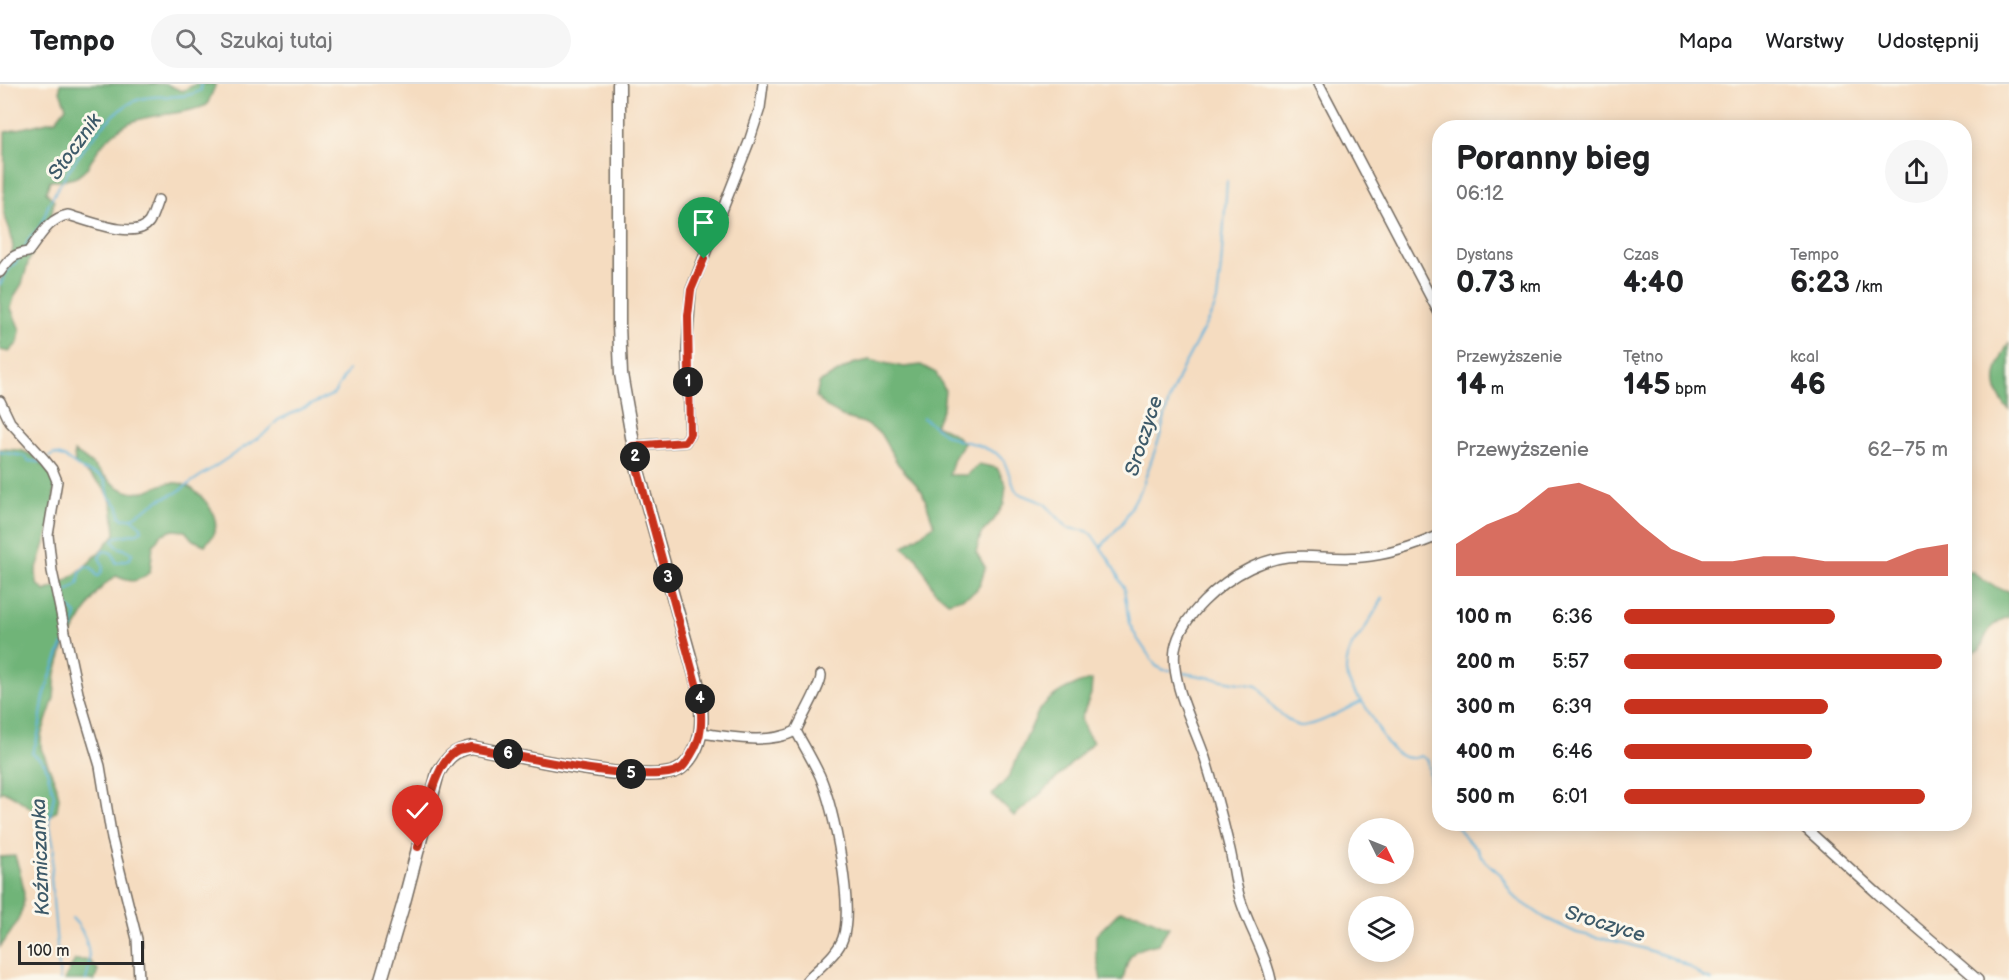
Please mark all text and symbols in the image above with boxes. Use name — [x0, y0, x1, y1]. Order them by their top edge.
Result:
search box — [151, 14, 571, 68]
text: Tempo — [30, 25, 115, 58]
icon: search — [172, 25, 205, 58]
text: Szukaj tutaj — [220, 28, 333, 55]
text: Mapa — [1679, 29, 1733, 54]
text: Warstwy — [1766, 29, 1844, 54]
text: Udostępnij — [1877, 29, 1979, 54]
water label: Stocznik — [43, 108, 108, 185]
text: Poranny bieg — [1456, 139, 1650, 179]
button: share — [1885, 140, 1948, 203]
text: 06:12 — [1456, 182, 1504, 206]
pin — [678, 197, 729, 259]
icon: arrive — [687, 206, 720, 239]
text: Dystans — [1456, 246, 1513, 265]
text: Czas — [1623, 246, 1659, 265]
text: Tempo — [1790, 246, 1839, 265]
text: 0.73 — [1456, 265, 1515, 301]
text: 4:40 — [1623, 265, 1684, 301]
text: 6:23 — [1790, 265, 1850, 301]
text: km — [1515, 278, 1541, 297]
text: /km — [1850, 278, 1883, 297]
text: Przewyższenie — [1456, 348, 1562, 367]
text: Tętno — [1623, 348, 1663, 367]
text: kcal — [1790, 348, 1819, 367]
pin: 1 — [673, 367, 703, 397]
text: 14 — [1456, 367, 1486, 403]
text: 145 — [1623, 367, 1671, 403]
text: 46 — [1790, 367, 1826, 403]
text: 1 — [685, 372, 691, 391]
text: m — [1486, 380, 1504, 399]
text: bpm — [1671, 380, 1706, 399]
water label: Sroczyce — [1120, 393, 1168, 479]
text: Przewyższenie — [1456, 438, 1589, 462]
text: 62–75 m — [1868, 438, 1948, 462]
pin: 2 — [620, 442, 650, 472]
text: 2 — [630, 447, 640, 466]
pin: 3 — [653, 563, 683, 593]
text: 3 — [663, 568, 673, 587]
text: 100 m — [1456, 605, 1512, 629]
text: 6:36 — [1552, 605, 1593, 629]
text: 200 m — [1456, 650, 1515, 674]
text: 5:57 — [1552, 650, 1589, 674]
pin: 4 — [685, 684, 715, 714]
text: 4 — [695, 689, 705, 708]
text: 300 m — [1456, 695, 1515, 719]
text: 6:39 — [1552, 695, 1592, 719]
pin: 6 — [493, 739, 523, 769]
text: 400 m — [1456, 740, 1515, 764]
text: 6:46 — [1552, 740, 1593, 764]
text: 6 — [503, 744, 513, 763]
pin: 5 — [616, 759, 646, 789]
text: 5 — [626, 764, 636, 783]
pin — [392, 785, 443, 847]
text: 500 m — [1456, 785, 1515, 809]
text: 6:01 — [1552, 785, 1588, 809]
icon: check — [401, 794, 434, 827]
water label: Koźmiczanka — [27, 798, 55, 916]
north arrow — [1348, 818, 1414, 884]
map controls — [1348, 818, 1414, 962]
button: layers — [1348, 896, 1414, 962]
water label: Sroczyce — [1562, 900, 1648, 948]
scale bar — [18, 938, 144, 966]
text: 100 m — [27, 942, 70, 961]

